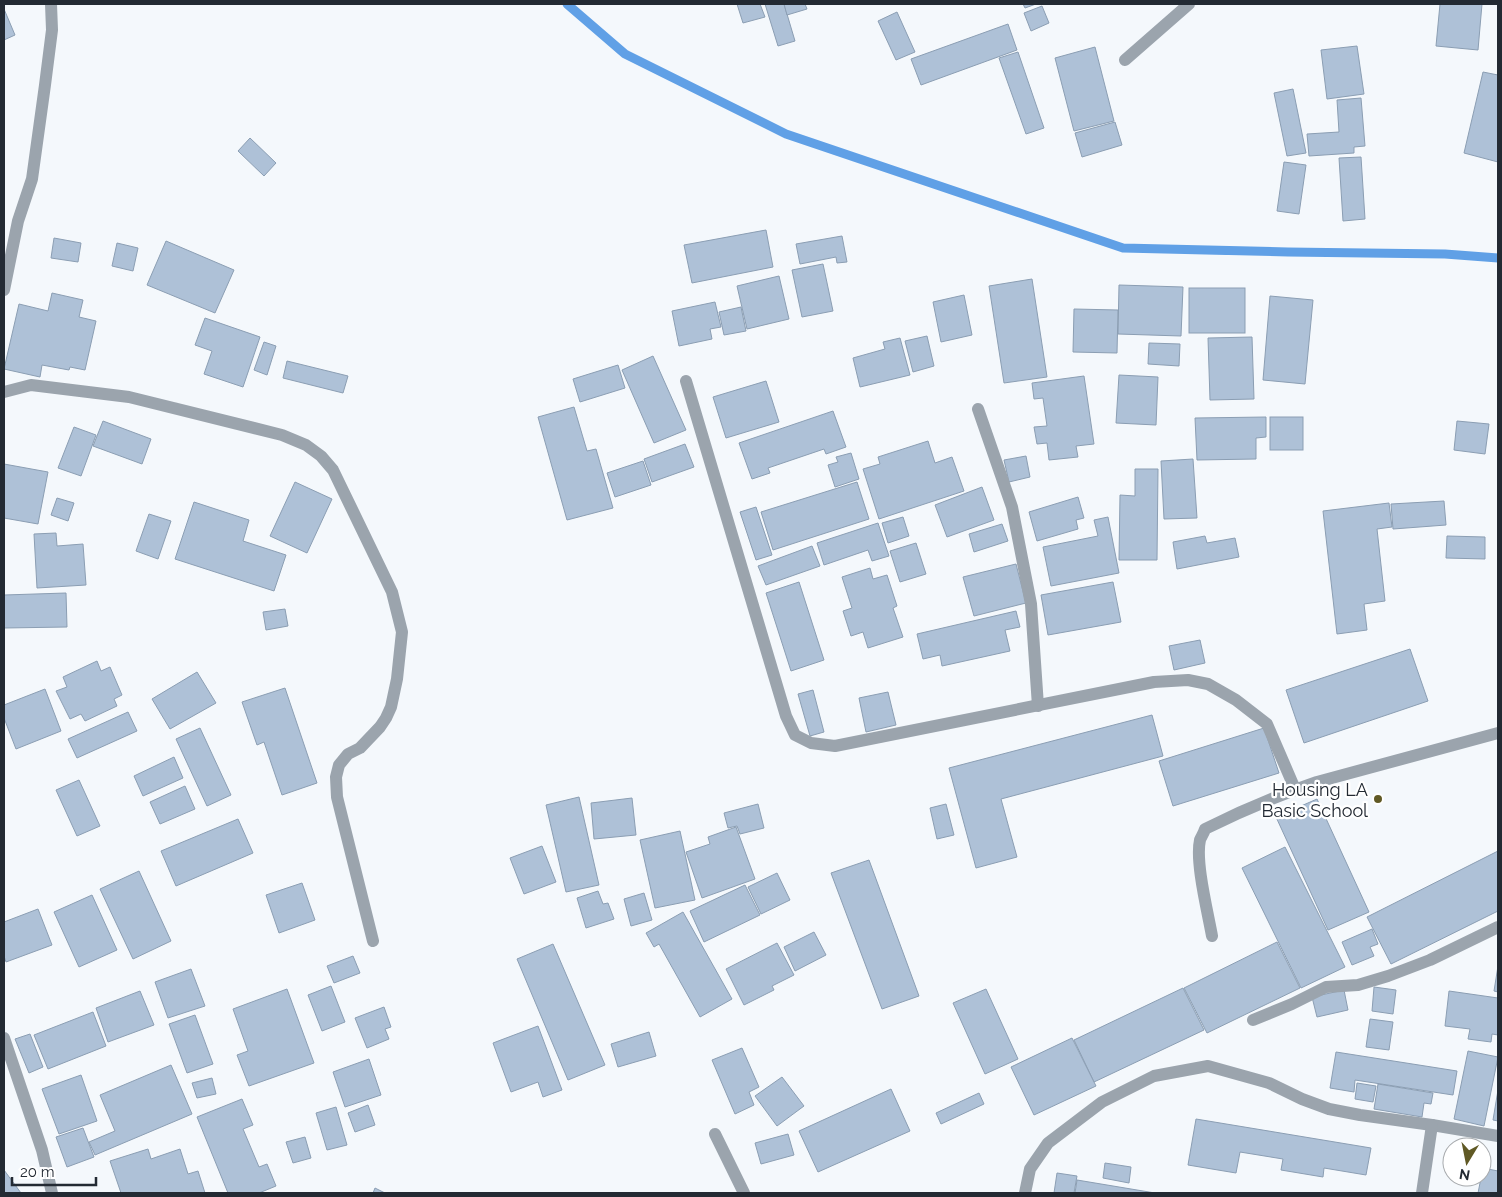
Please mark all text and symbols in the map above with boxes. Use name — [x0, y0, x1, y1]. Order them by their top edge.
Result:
place label: Housing LA Basic School — [1261, 779, 1368, 821]
marker: Housing LA Basic School — [1372, 793, 1384, 805]
north arrow — [1442, 1137, 1492, 1187]
scale bar — [12, 1154, 96, 1186]
text: 20 m — [20, 1163, 55, 1181]
text: N — [1458, 1166, 1471, 1184]

